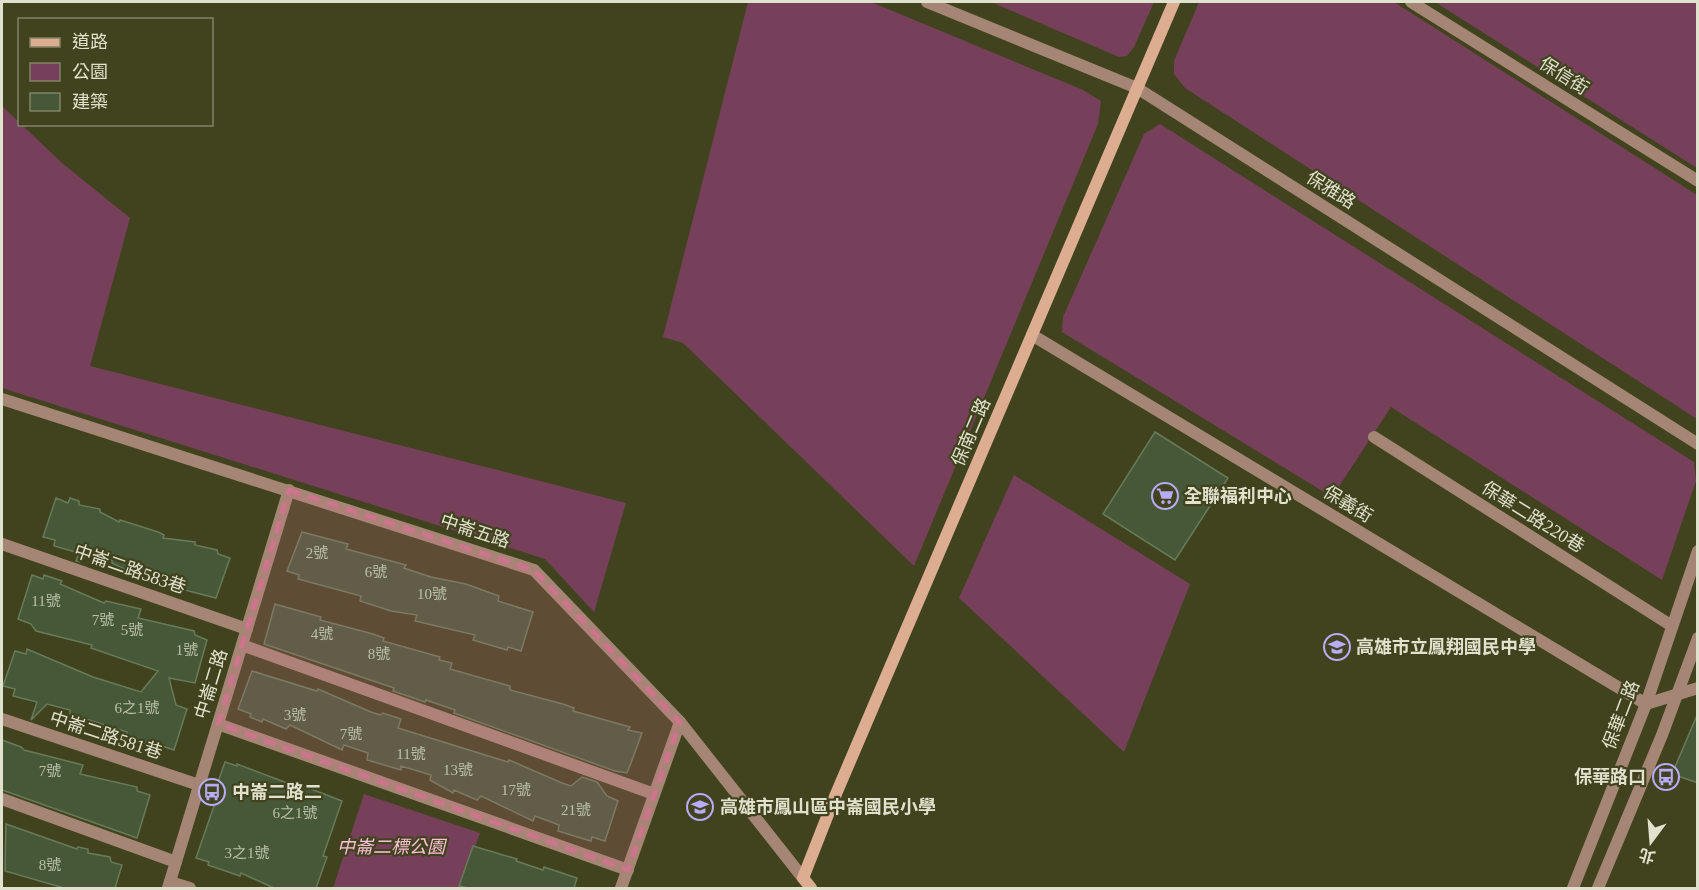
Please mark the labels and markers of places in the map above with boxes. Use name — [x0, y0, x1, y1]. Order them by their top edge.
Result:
supermarket icon: 全聯福利中心 — [1150, 481, 1180, 511]
place label: 全聯福利中心 — [1184, 486, 1292, 506]
school or university icon: 高雄市立鳳翔國民中學 — [1322, 632, 1352, 662]
place label: 高雄市立鳳翔國民中學 — [1356, 637, 1536, 657]
bus stop icon: 保華路口 — [1651, 762, 1681, 792]
place label: 保華路口 — [1574, 767, 1646, 787]
bus stop icon: 中崙二路二 — [197, 777, 227, 807]
place label: 中崙二路二 — [232, 782, 322, 802]
school or university icon: 高雄市鳳山區中崙國民小學 — [685, 792, 715, 822]
place label: 高雄市鳳山區中崙國民小學 — [720, 797, 936, 817]

